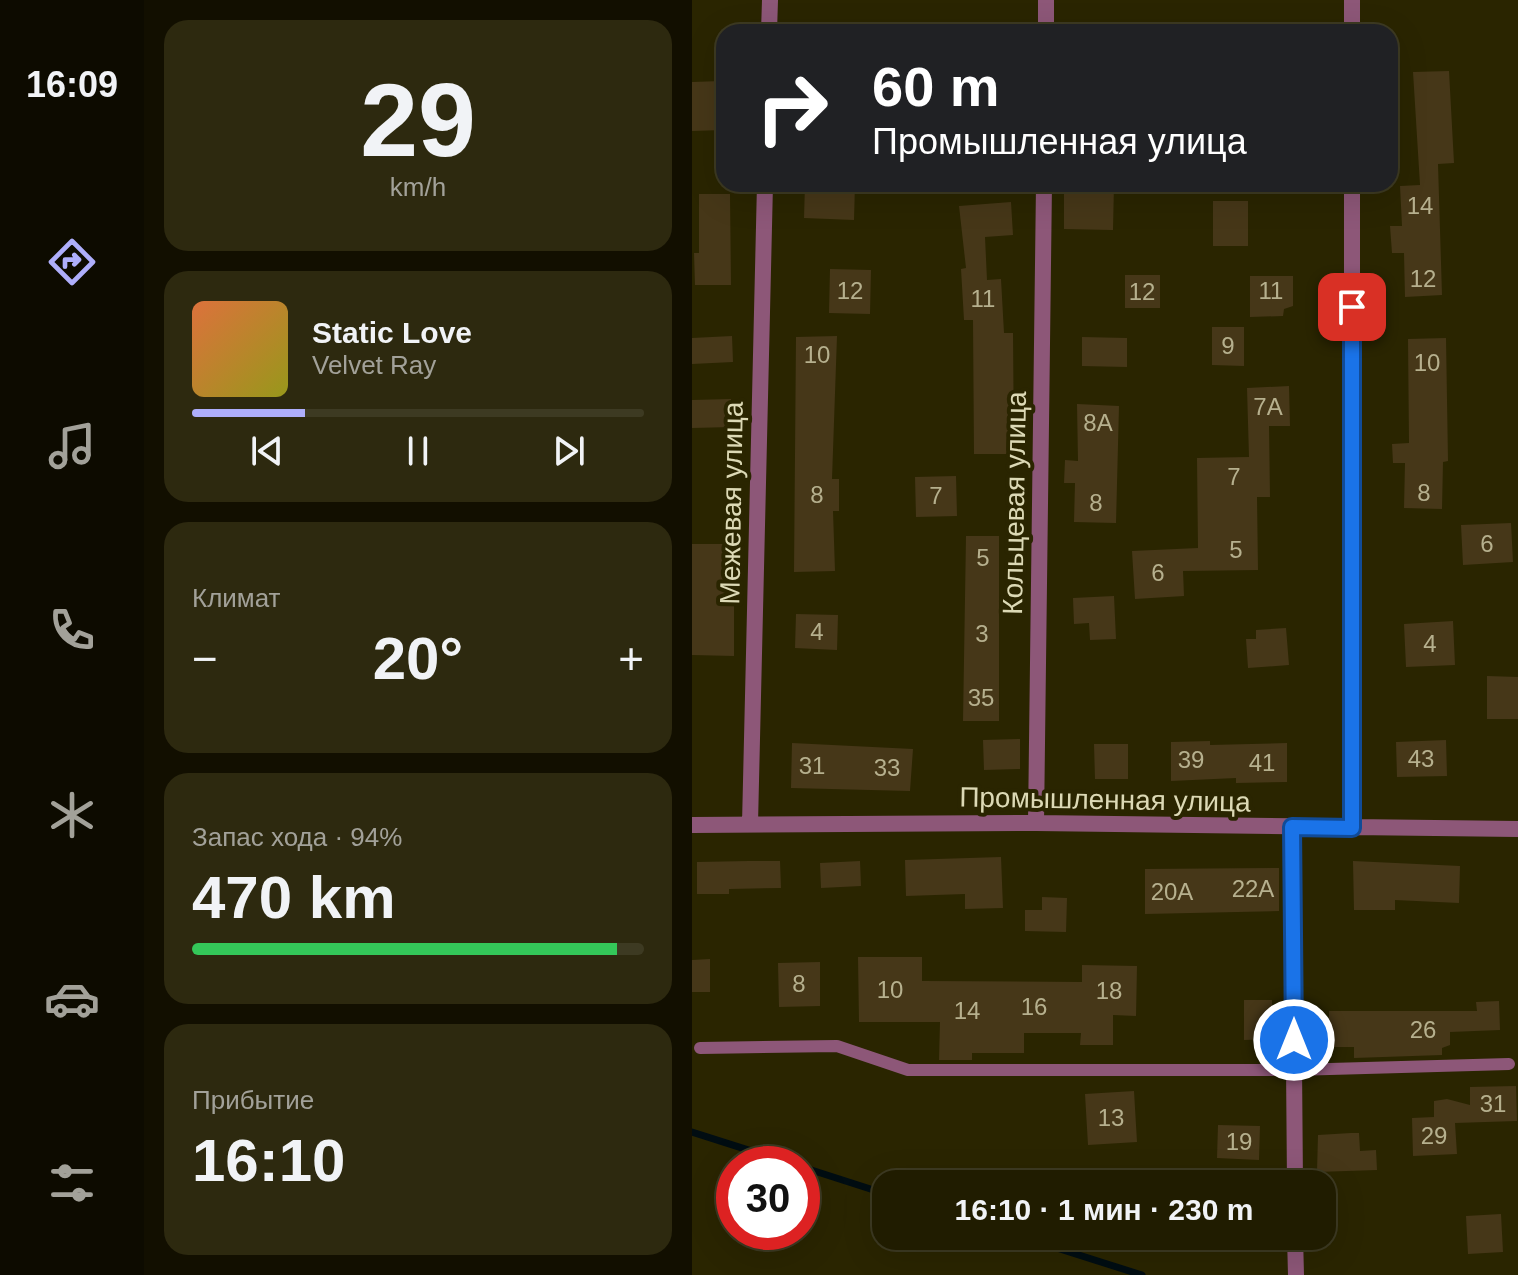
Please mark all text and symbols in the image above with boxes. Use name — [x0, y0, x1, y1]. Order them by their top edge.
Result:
text: 60 m — [872, 55, 1000, 118]
icon: right — [740, 56, 844, 160]
text: 29 — [360, 62, 476, 178]
text: 16:09 — [26, 64, 118, 105]
text: Промышленная улица — [872, 121, 1247, 162]
text: km/h — [390, 172, 446, 202]
house number: 14 — [1407, 192, 1433, 219]
icon: directions — [44, 234, 100, 290]
house number: 12 — [1410, 265, 1436, 292]
pin — [1318, 273, 1386, 341]
house number: 12 — [837, 277, 863, 304]
house number: 11 — [1259, 277, 1283, 304]
house number: 12 — [1129, 278, 1155, 305]
house number: 11 — [971, 285, 995, 312]
icon: arrive — [1330, 285, 1374, 329]
text: Static Love — [312, 316, 472, 349]
house number: 9 — [1221, 332, 1235, 359]
house number: 10 — [804, 341, 830, 368]
house number: 10 — [1414, 349, 1440, 376]
text: Velvet Ray — [312, 350, 436, 380]
street label: Кольцевая улица — [997, 391, 1032, 615]
house number: 7А — [1253, 393, 1283, 420]
street label: Межевая улица — [714, 401, 749, 605]
house number: 8А — [1083, 409, 1113, 436]
icon: music — [44, 418, 100, 474]
icon: previous — [245, 429, 289, 473]
icon: pause — [396, 429, 440, 473]
icon: next — [547, 429, 591, 473]
house number: 7 — [1227, 463, 1241, 490]
house number: 8 — [1417, 479, 1431, 506]
house number: 8 — [810, 481, 824, 508]
house number: 7 — [929, 482, 943, 509]
house number: 8 — [1089, 489, 1103, 516]
house number: 6 — [1480, 530, 1494, 557]
house number: 5 — [1229, 536, 1243, 563]
house number: 5 — [976, 544, 990, 571]
house number: 6 — [1151, 559, 1165, 586]
text: Климат — [192, 583, 281, 613]
icon: phone — [44, 602, 100, 658]
house number: 4 — [810, 618, 824, 645]
house number: 3 — [975, 620, 989, 647]
text: 20° — [373, 625, 463, 692]
house number: 4 — [1423, 630, 1437, 657]
text: − — [192, 634, 218, 683]
text: + — [618, 634, 644, 683]
house number: 35 — [968, 684, 994, 711]
house number: 43 — [1408, 745, 1434, 772]
house number: 39 — [1178, 746, 1204, 773]
house number: 41 — [1249, 749, 1275, 776]
house number: 31 — [799, 752, 825, 779]
house number: 33 — [874, 754, 900, 781]
street label: Промышленная улица — [959, 781, 1251, 818]
icon: climate — [44, 787, 100, 843]
text: Запас хода · 94% — [192, 822, 402, 852]
text: 470 km — [192, 864, 396, 931]
house number: 22А — [1232, 875, 1274, 902]
house number: 20А — [1151, 878, 1193, 905]
house number: 8 — [792, 970, 806, 997]
icon: car — [44, 971, 100, 1027]
house number: 10 — [877, 976, 903, 1003]
house number: 18 — [1096, 977, 1122, 1004]
house number: 16 — [1021, 993, 1047, 1020]
house number: 14 — [954, 997, 980, 1024]
position arrow — [1252, 998, 1336, 1082]
house number: 26 — [1410, 1016, 1436, 1043]
text: Прибытие — [192, 1085, 314, 1115]
house number: 31 — [1480, 1090, 1506, 1117]
house number: 13 — [1098, 1104, 1124, 1131]
house number: 29 — [1421, 1122, 1447, 1149]
text: 16:10 — [192, 1127, 345, 1194]
house number: 19 — [1226, 1128, 1252, 1155]
speed limit sign: 30 — [716, 1146, 820, 1250]
icon: filters — [44, 1155, 100, 1211]
text: 16:10 · 1 мин · 230 m — [955, 1193, 1253, 1226]

